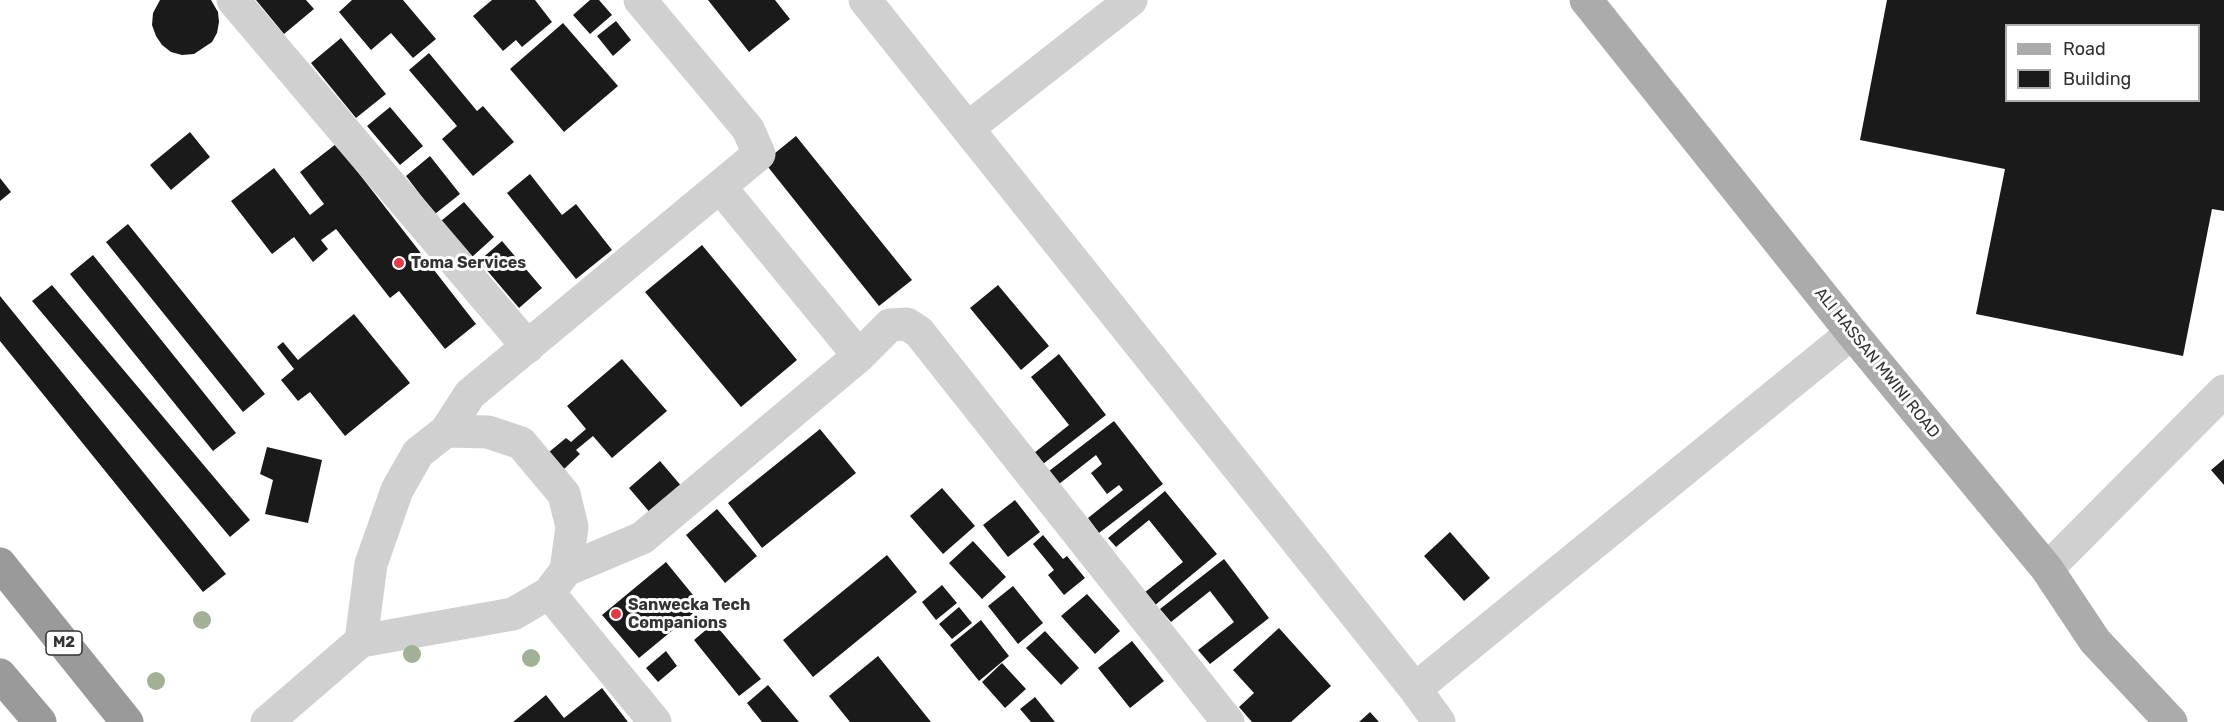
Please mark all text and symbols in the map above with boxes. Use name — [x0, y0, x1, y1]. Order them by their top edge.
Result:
legend — [2005, 24, 2200, 102]
text: Road — [2063, 38, 2106, 60]
text: Building — [2063, 68, 2131, 90]
place label: Toma Services — [411, 253, 526, 273]
marker: Toma Services — [392, 256, 406, 270]
street label: ALI HASSAN MWINI ROAD — [1811, 284, 1943, 442]
place label: Sanwecka Tech Companions — [628, 595, 750, 633]
marker: Sanwecka Tech Companions — [609, 607, 623, 621]
road number: M2 — [46, 631, 82, 655]

